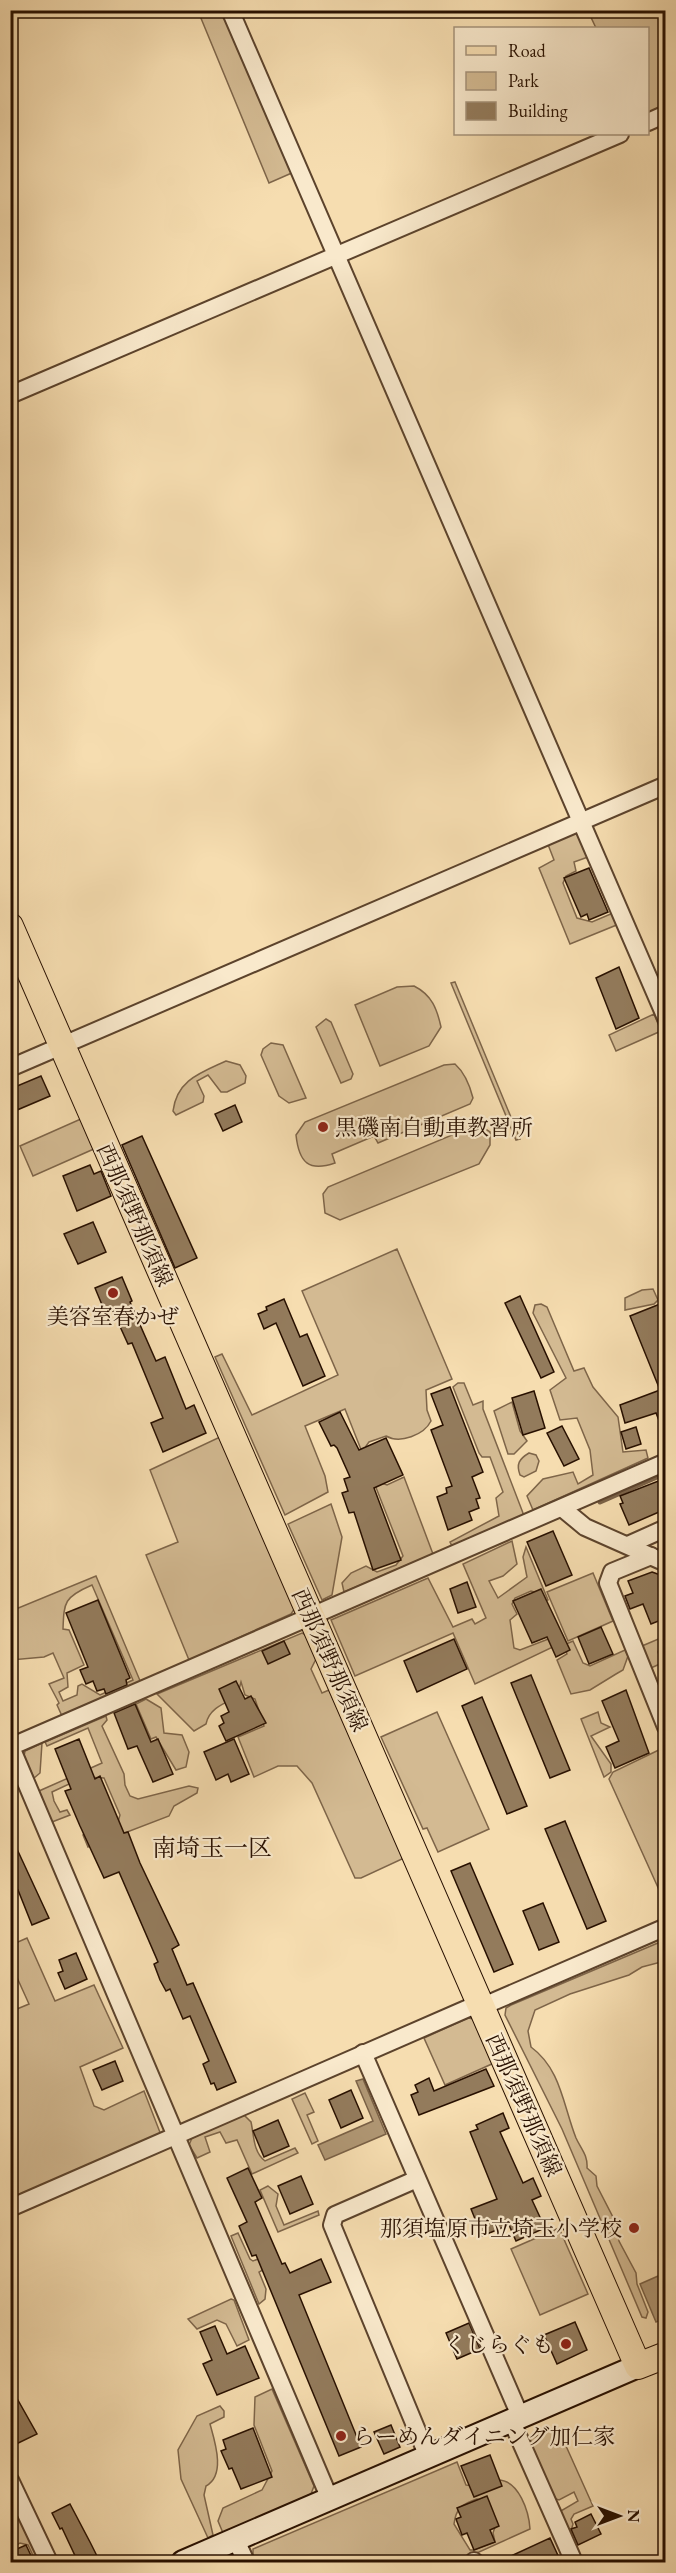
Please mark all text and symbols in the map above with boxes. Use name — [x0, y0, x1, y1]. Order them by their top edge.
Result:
legend — [454, 27, 649, 135]
text: Road — [508, 39, 547, 62]
text: Park — [508, 69, 539, 92]
text: Building — [508, 99, 568, 122]
place label: 黒磯南自動車教習所 — [335, 1113, 533, 1142]
marker: 黒磯南自動車教習所 — [316, 1120, 330, 1134]
street label: 西那須野那須線 — [90, 1139, 180, 1291]
marker: 美容室春かぜ — [106, 1286, 120, 1300]
place label: 美容室春かぜ — [47, 1302, 179, 1331]
street label: 西那須野那須線 — [285, 1584, 375, 1736]
district label: 南埼玉一区 — [152, 1832, 272, 1863]
street label: 西那須野那須線 — [479, 2029, 569, 2181]
place label: 那須塩原市立埼玉小学校 — [380, 2214, 622, 2243]
marker: 那須塩原市立埼玉小学校 — [627, 2221, 641, 2235]
place label: くじらぐも — [444, 2330, 554, 2359]
marker: くじらぐも — [559, 2337, 573, 2351]
place label: らーめんダイニング加仁家 — [353, 2422, 615, 2451]
marker: らーめんダイニング加仁家 — [334, 2429, 348, 2443]
north arrow — [589, 2486, 649, 2546]
text: N — [623, 2510, 644, 2523]

